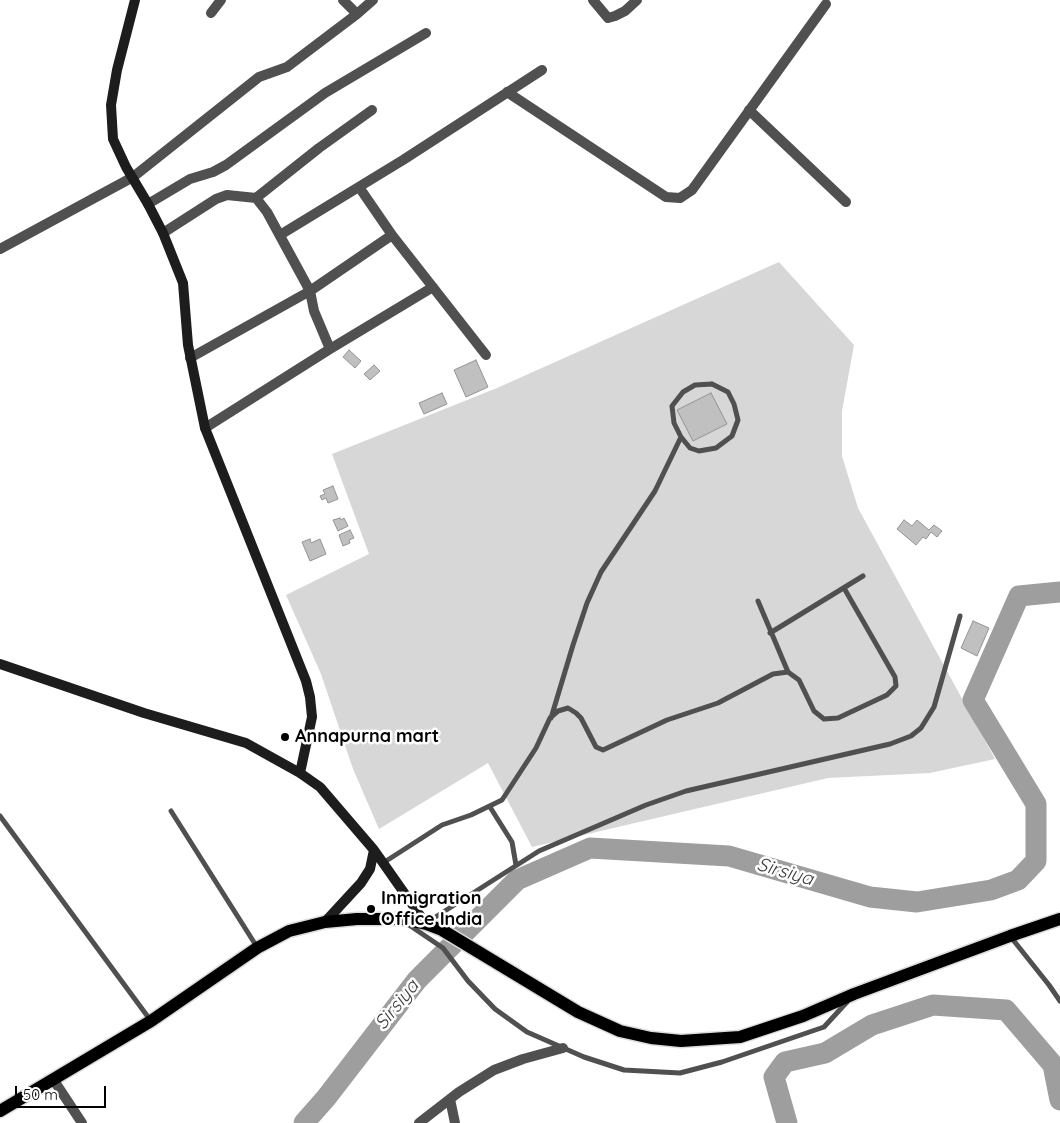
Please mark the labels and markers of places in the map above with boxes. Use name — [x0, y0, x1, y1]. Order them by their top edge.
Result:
place label: Annapurna mart — [295, 726, 439, 748]
marker: Annapurna mart — [279, 731, 291, 743]
place label: Inmigration Office India — [381, 888, 482, 931]
marker: Inmigration Office India — [365, 903, 377, 915]

